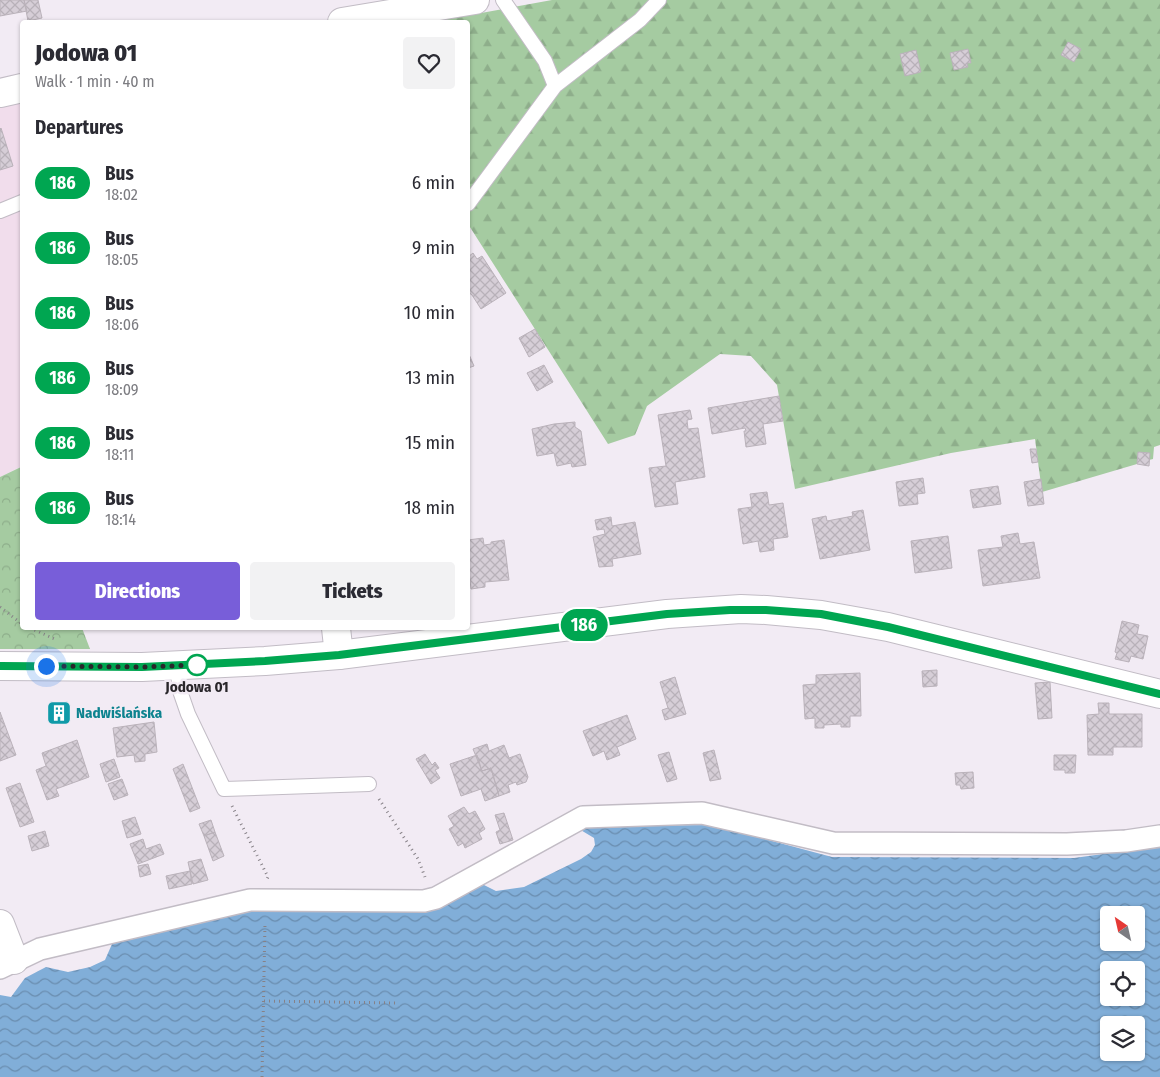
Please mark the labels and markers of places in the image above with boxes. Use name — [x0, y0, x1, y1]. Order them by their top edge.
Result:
marker: Jodowa 01 — [186, 654, 208, 676]
place label: Jodowa 01 — [164, 678, 229, 696]
building icon: Nadwiślańska — [46, 700, 72, 726]
place label: Nadwiślańska — [76, 704, 163, 722]

